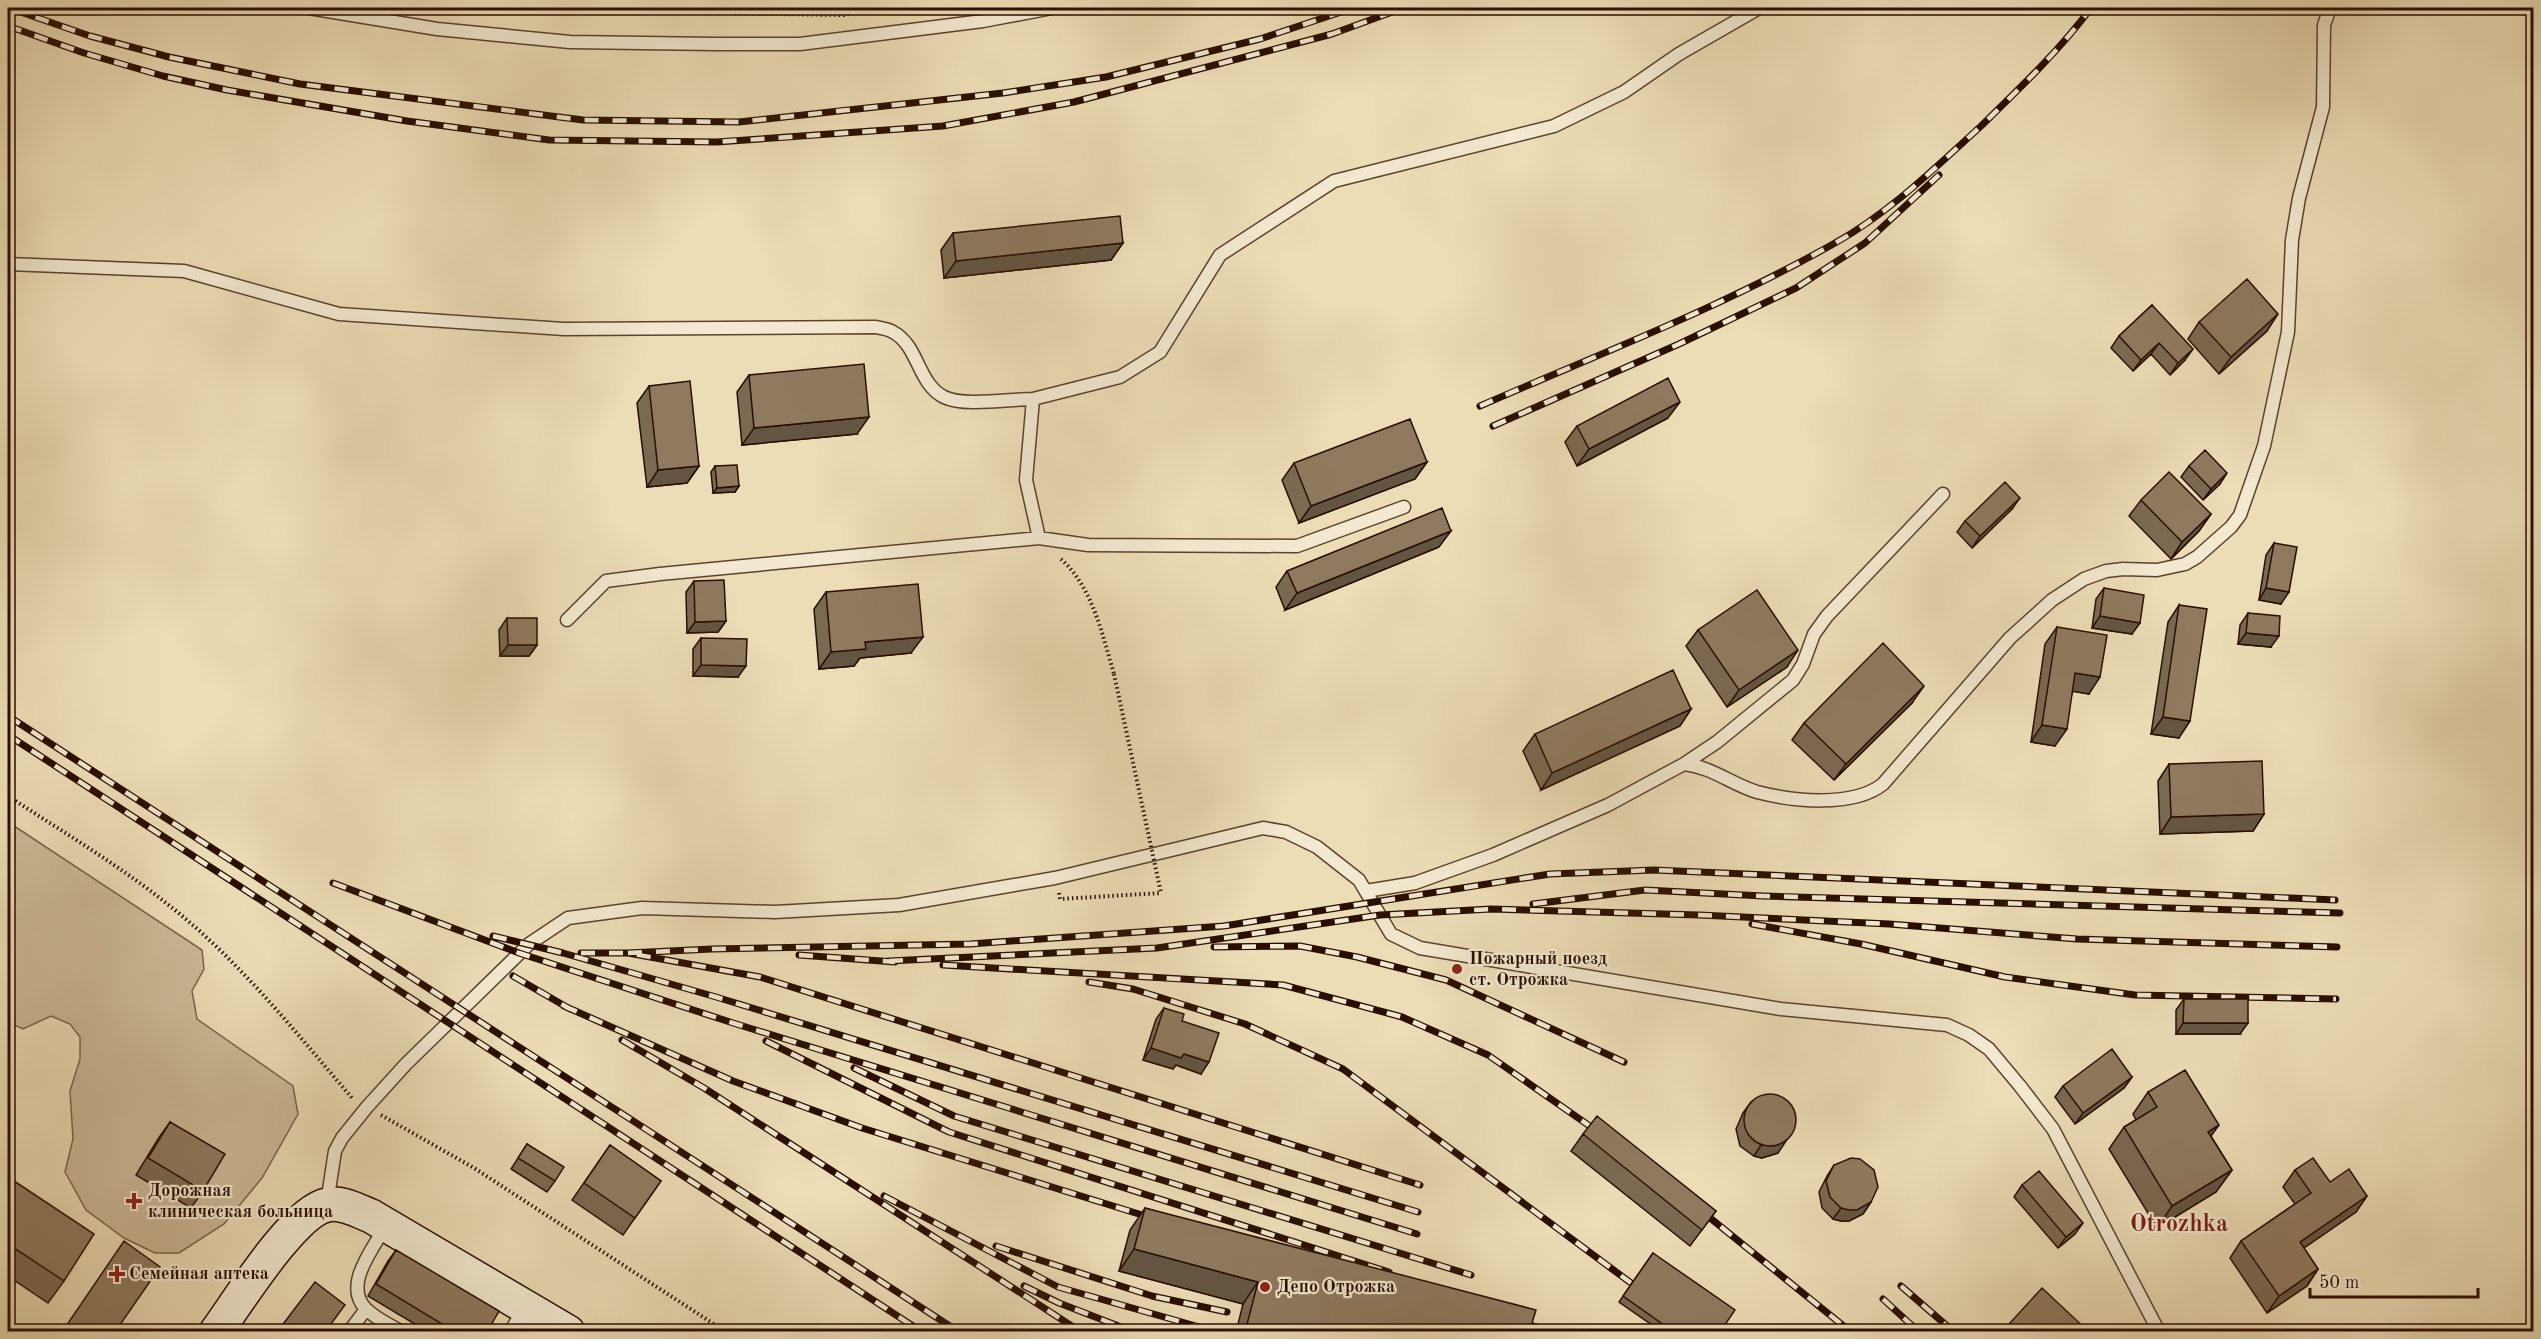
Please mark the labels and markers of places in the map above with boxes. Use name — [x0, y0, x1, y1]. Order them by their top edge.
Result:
place label: Пожарный поезд ст. Отрожка — [1469, 950, 1607, 989]
marker: Пожарный поезд ст. Отрожка — [1450, 962, 1464, 976]
place label: Дорожная клиническая больница — [148, 1182, 333, 1221]
marker: Дорожная клиническая больница — [125, 1192, 143, 1210]
place label: Семейная аптека — [129, 1265, 269, 1283]
marker: Семейная аптека — [110, 1267, 124, 1281]
place label: Депо Отрожка — [1277, 1278, 1395, 1296]
marker: Депо Отрожка — [1258, 1280, 1272, 1294]

